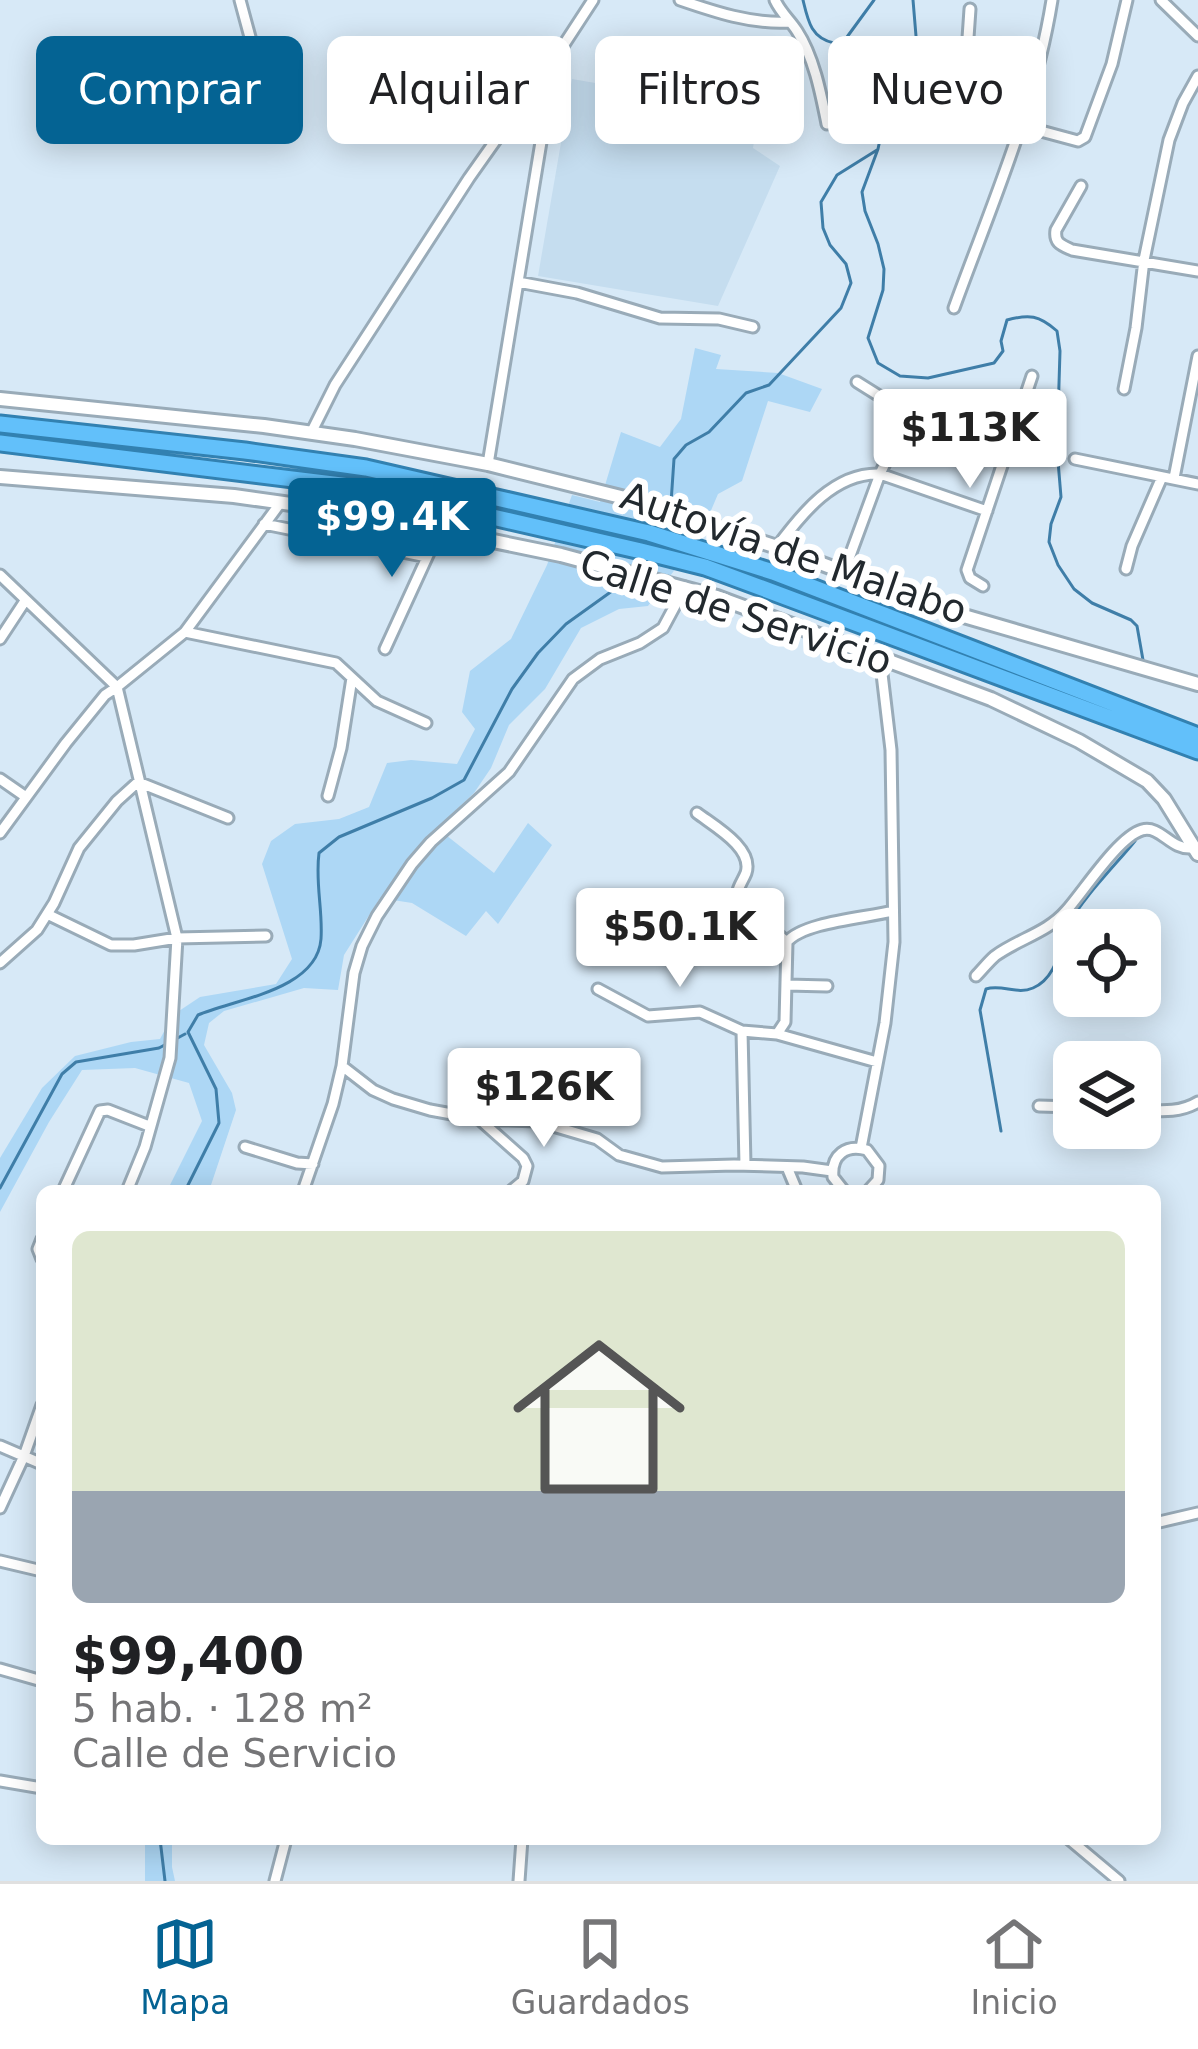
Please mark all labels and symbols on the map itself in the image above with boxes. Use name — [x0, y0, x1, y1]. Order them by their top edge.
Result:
pin: $113K — [886, 389, 1054, 491]
street label: Autovía de Malabo — [615, 473, 973, 633]
pin: $99.4K — [294, 478, 490, 580]
street label: Calle de Servicio — [574, 540, 898, 684]
pin: $50.1K — [582, 888, 778, 990]
pin: $126K — [460, 1048, 628, 1150]

